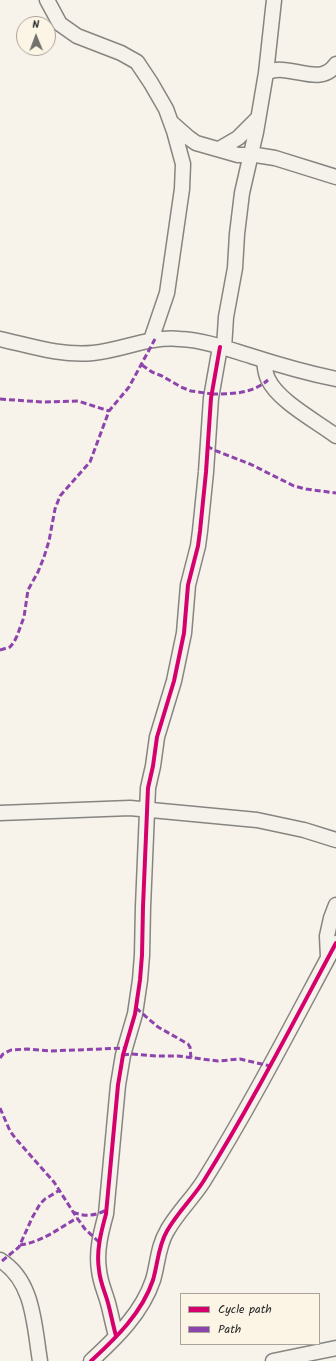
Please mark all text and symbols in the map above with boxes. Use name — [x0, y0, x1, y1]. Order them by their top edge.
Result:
north arrow — [16, 16, 56, 56]
text: N — [32, 16, 39, 34]
legend — [180, 1293, 320, 1345]
text: Cycle path — [218, 1300, 272, 1319]
text: Path — [218, 1320, 241, 1339]

